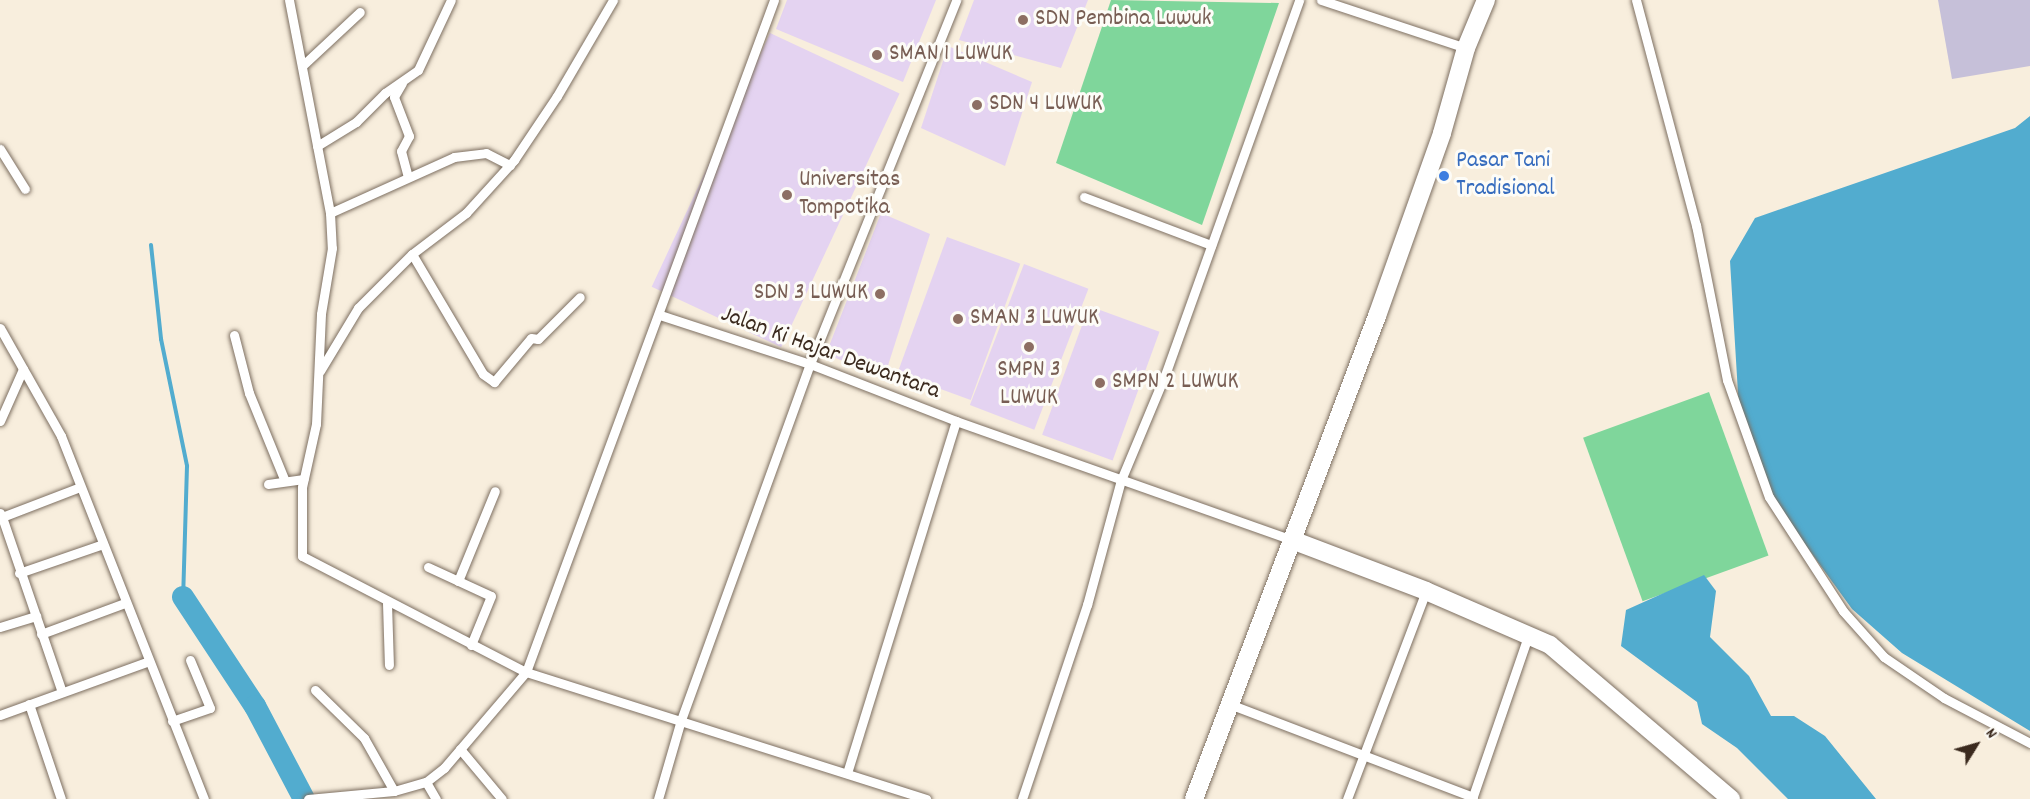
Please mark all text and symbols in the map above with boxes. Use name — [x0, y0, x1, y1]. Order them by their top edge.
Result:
place label: SDN Pembina Luwuk — [1035, 6, 1212, 34]
marker: SDN Pembina Luwuk — [1016, 13, 1030, 27]
place label: SMAN 1 LUWUK — [889, 41, 1013, 69]
marker: SMAN 1 LUWUK — [870, 48, 884, 62]
place label: SDN 4 LUWUK — [989, 91, 1103, 119]
marker: SDN 4 LUWUK — [970, 98, 984, 112]
place label: Pasar Tani Tradisional — [1456, 148, 1555, 204]
place label: Universitas Tompotika — [799, 167, 900, 223]
marker: Pasar Tani Tradisional — [1437, 169, 1451, 183]
marker: Universitas Tompotika — [780, 188, 794, 202]
place label: SDN 3 LUWUK — [754, 280, 868, 308]
marker: SDN 3 LUWUK — [873, 287, 887, 301]
street label: Jalan Ki Hajar Dewantara — [717, 301, 943, 407]
place label: SMAN 3 LUWUK — [970, 305, 1099, 333]
marker: SMAN 3 LUWUK — [951, 312, 965, 326]
marker: SMPN 3 LUWUK — [1022, 340, 1036, 354]
place label: SMPN 3 LUWUK — [997, 357, 1061, 413]
place label: SMPN 2 LUWUK — [1112, 369, 1239, 397]
marker: SMPN 2 LUWUK — [1093, 376, 1107, 390]
north arrow — [1946, 715, 2006, 775]
text: N — [1979, 724, 2002, 744]

